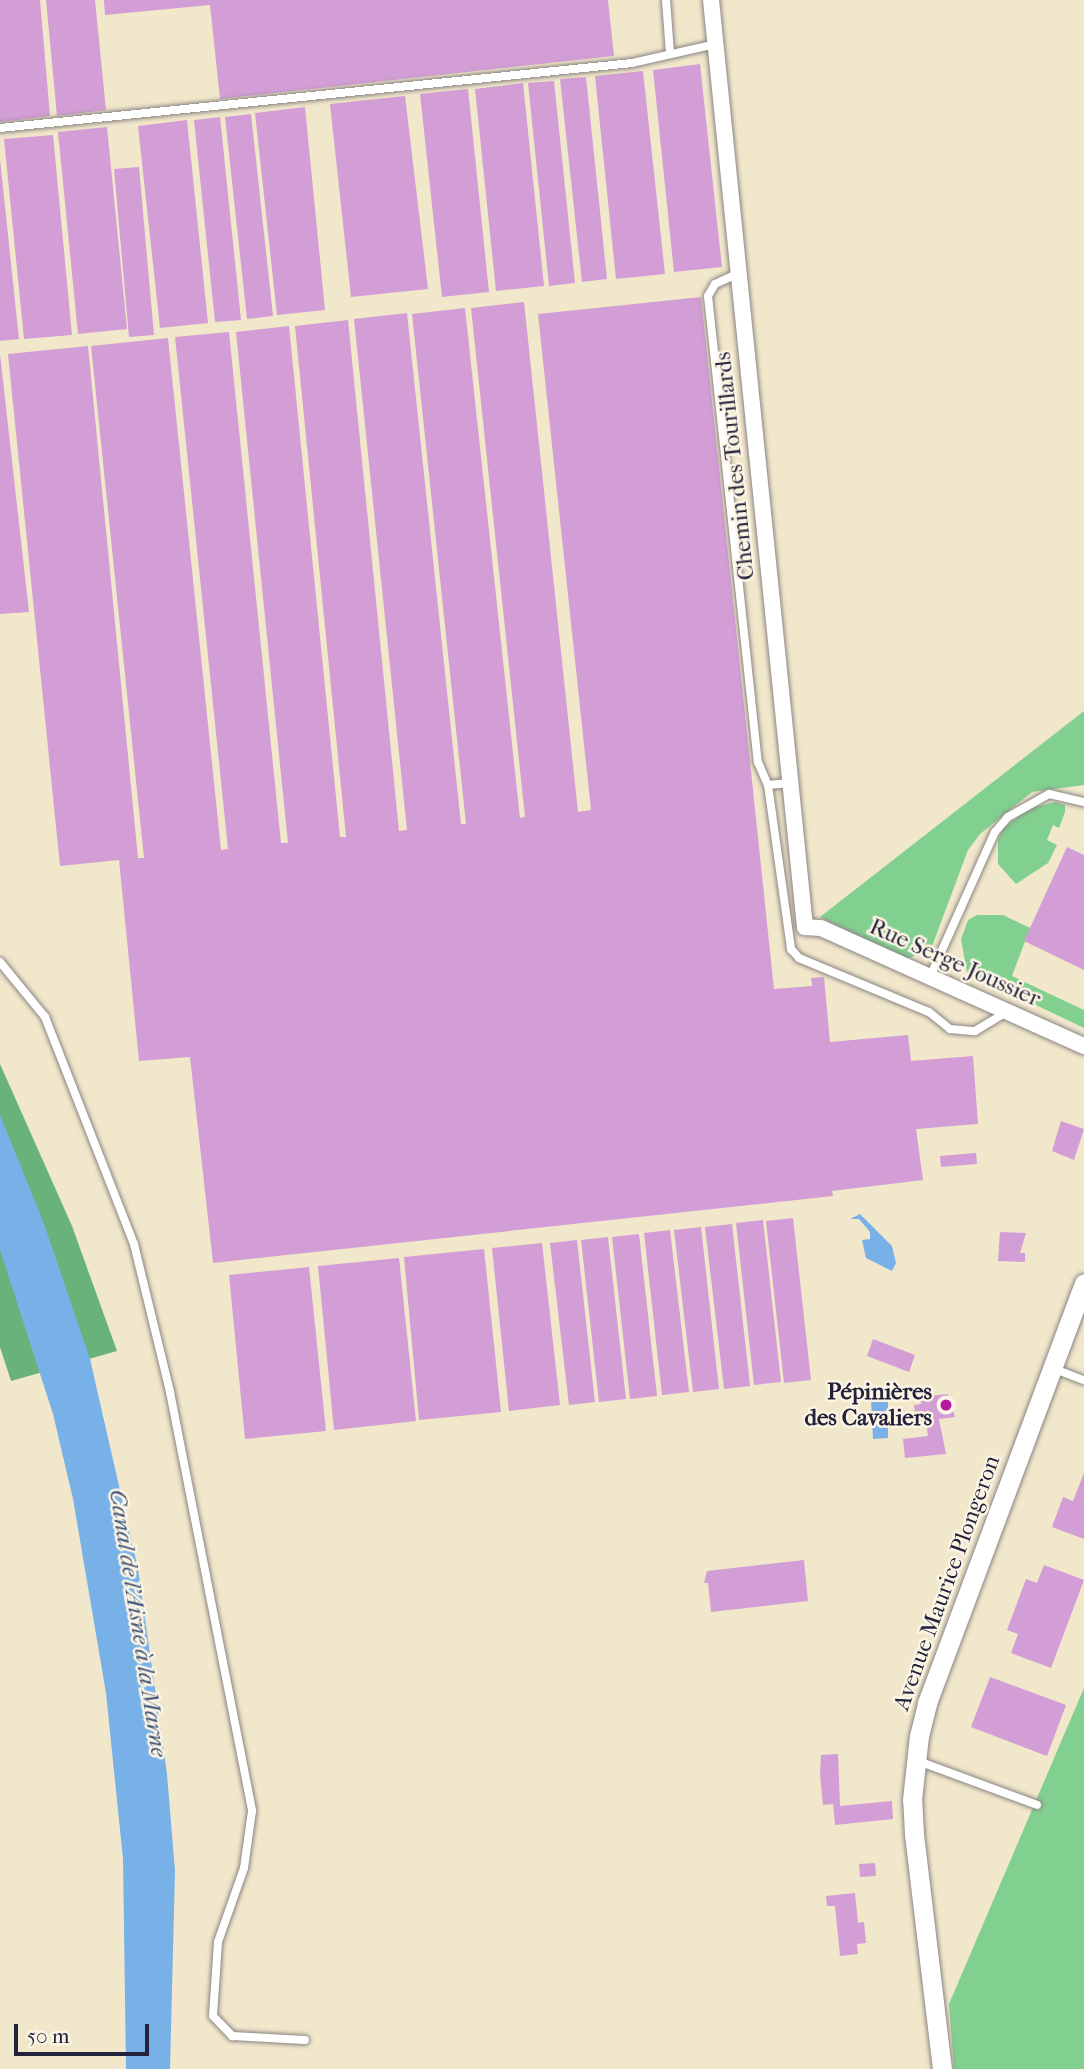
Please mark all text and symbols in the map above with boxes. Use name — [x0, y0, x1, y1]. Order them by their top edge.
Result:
street label: Chemin des Tourillards — [709, 350, 761, 582]
street label: Rue Serge Joussier — [865, 913, 1045, 1013]
place label: Pépinières des Cavaliers — [804, 1378, 932, 1432]
marker: Pépinières des Cavaliers — [938, 1397, 954, 1413]
street label: Avenue Maurice Plongeron — [888, 1452, 1006, 1714]
water label: Canal de l'Aisne à la Marne — [103, 1487, 173, 1759]
scale bar — [18, 2010, 152, 2054]
text: 50 m — [27, 2024, 70, 2048]

